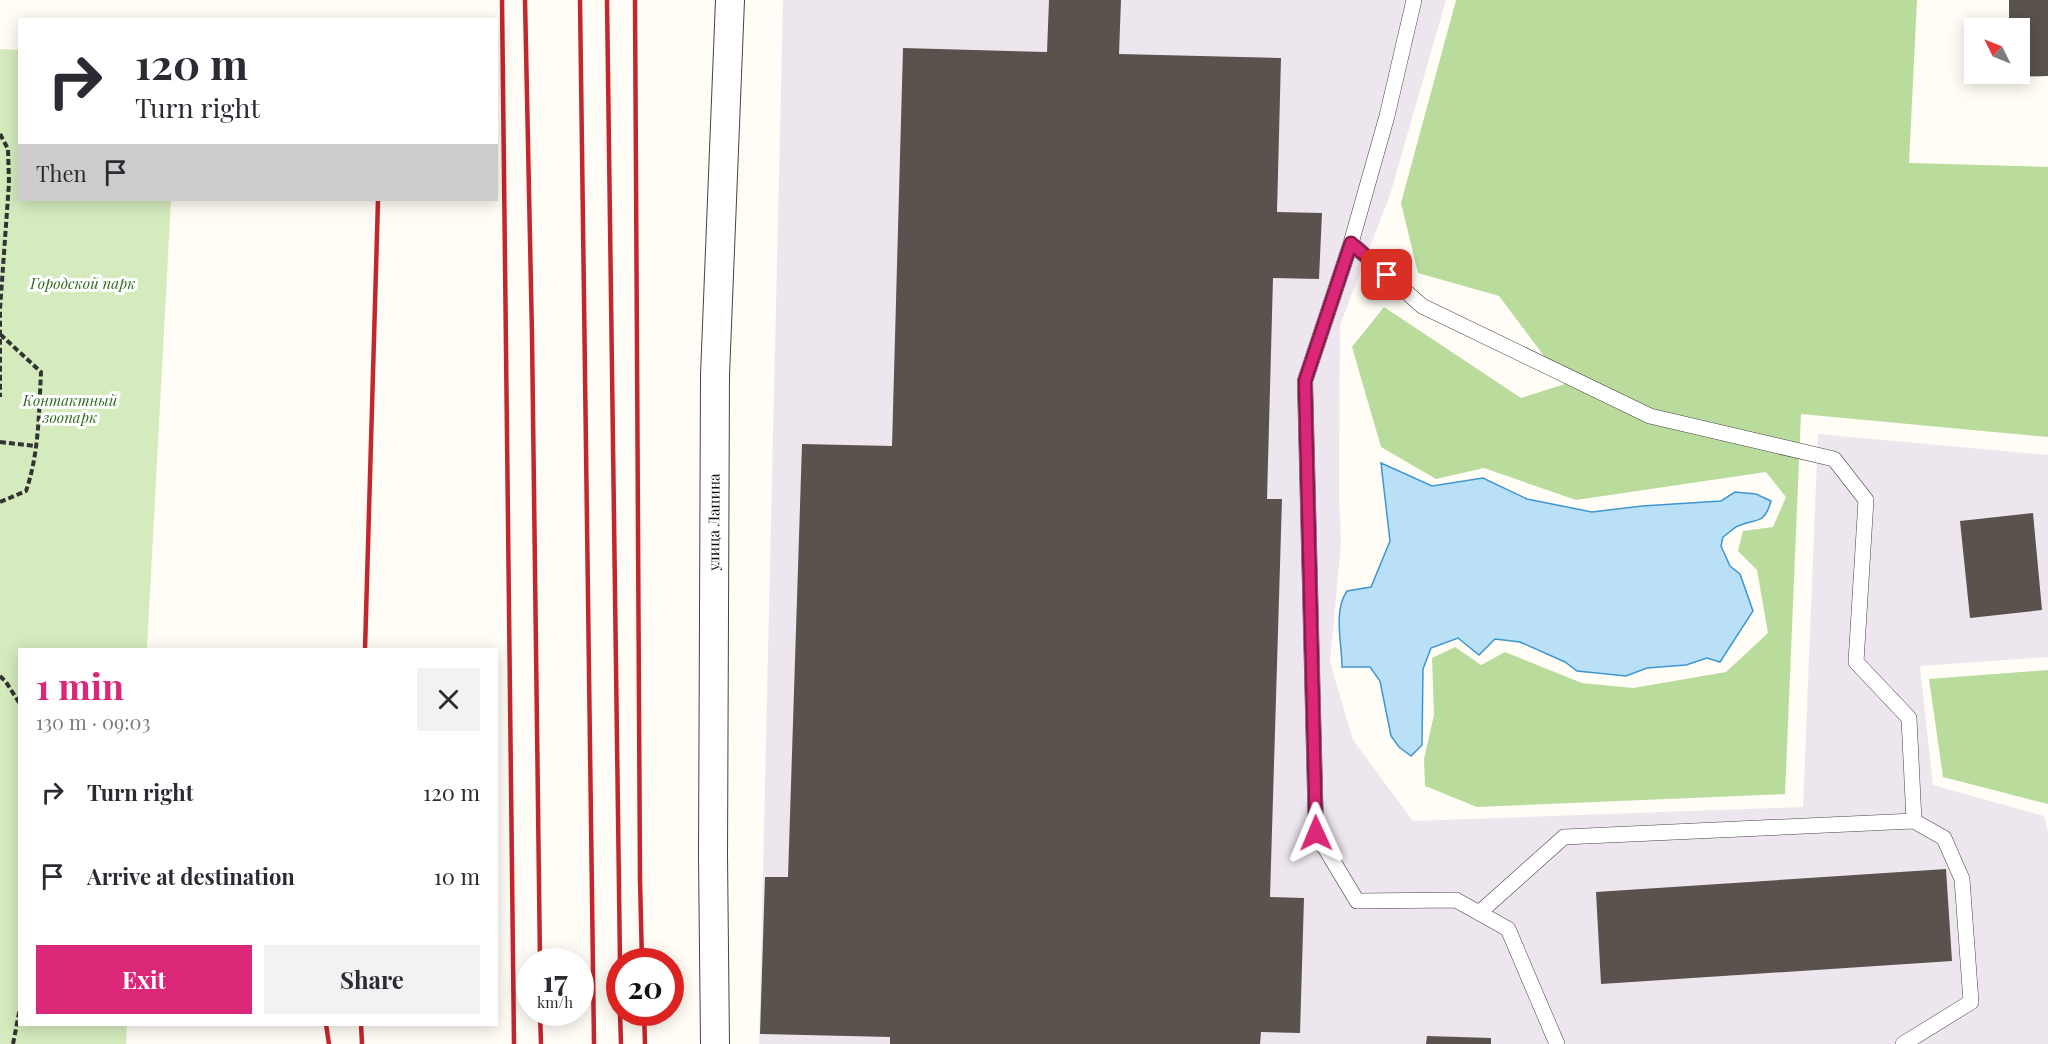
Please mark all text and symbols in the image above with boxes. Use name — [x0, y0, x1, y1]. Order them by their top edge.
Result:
north arrow — [1964, 18, 2030, 84]
map controls — [1964, 18, 2030, 84]
text: 120 m — [135, 35, 248, 91]
icon: right — [36, 42, 114, 120]
text: Turn right — [135, 89, 260, 125]
icon: arrive — [99, 156, 132, 189]
text: Then — [36, 158, 87, 188]
pin — [1361, 249, 1412, 300]
icon: arrive — [1370, 258, 1403, 291]
park label: Городской парк — [29, 273, 136, 293]
park label: Контактный зоопарк — [22, 390, 118, 427]
street label: улица Лапина — [703, 473, 724, 572]
text: 1 min — [36, 661, 124, 709]
button: close — [417, 668, 480, 731]
text: 130 m · 09:03 — [36, 708, 151, 735]
icon: right — [36, 776, 69, 809]
text: Turn right — [87, 777, 193, 807]
text: 120 m — [423, 777, 480, 807]
position arrow — [1284, 801, 1348, 865]
icon: arrive — [36, 860, 69, 893]
text: Arrive at destination — [87, 861, 295, 891]
text: 10 m — [434, 861, 480, 891]
button: Exit — [36, 945, 252, 1014]
button: Share — [264, 945, 480, 1014]
speed limit sign: 20 — [606, 948, 684, 1026]
text: 17 — [542, 960, 568, 1000]
text: km/h — [537, 992, 573, 1012]

